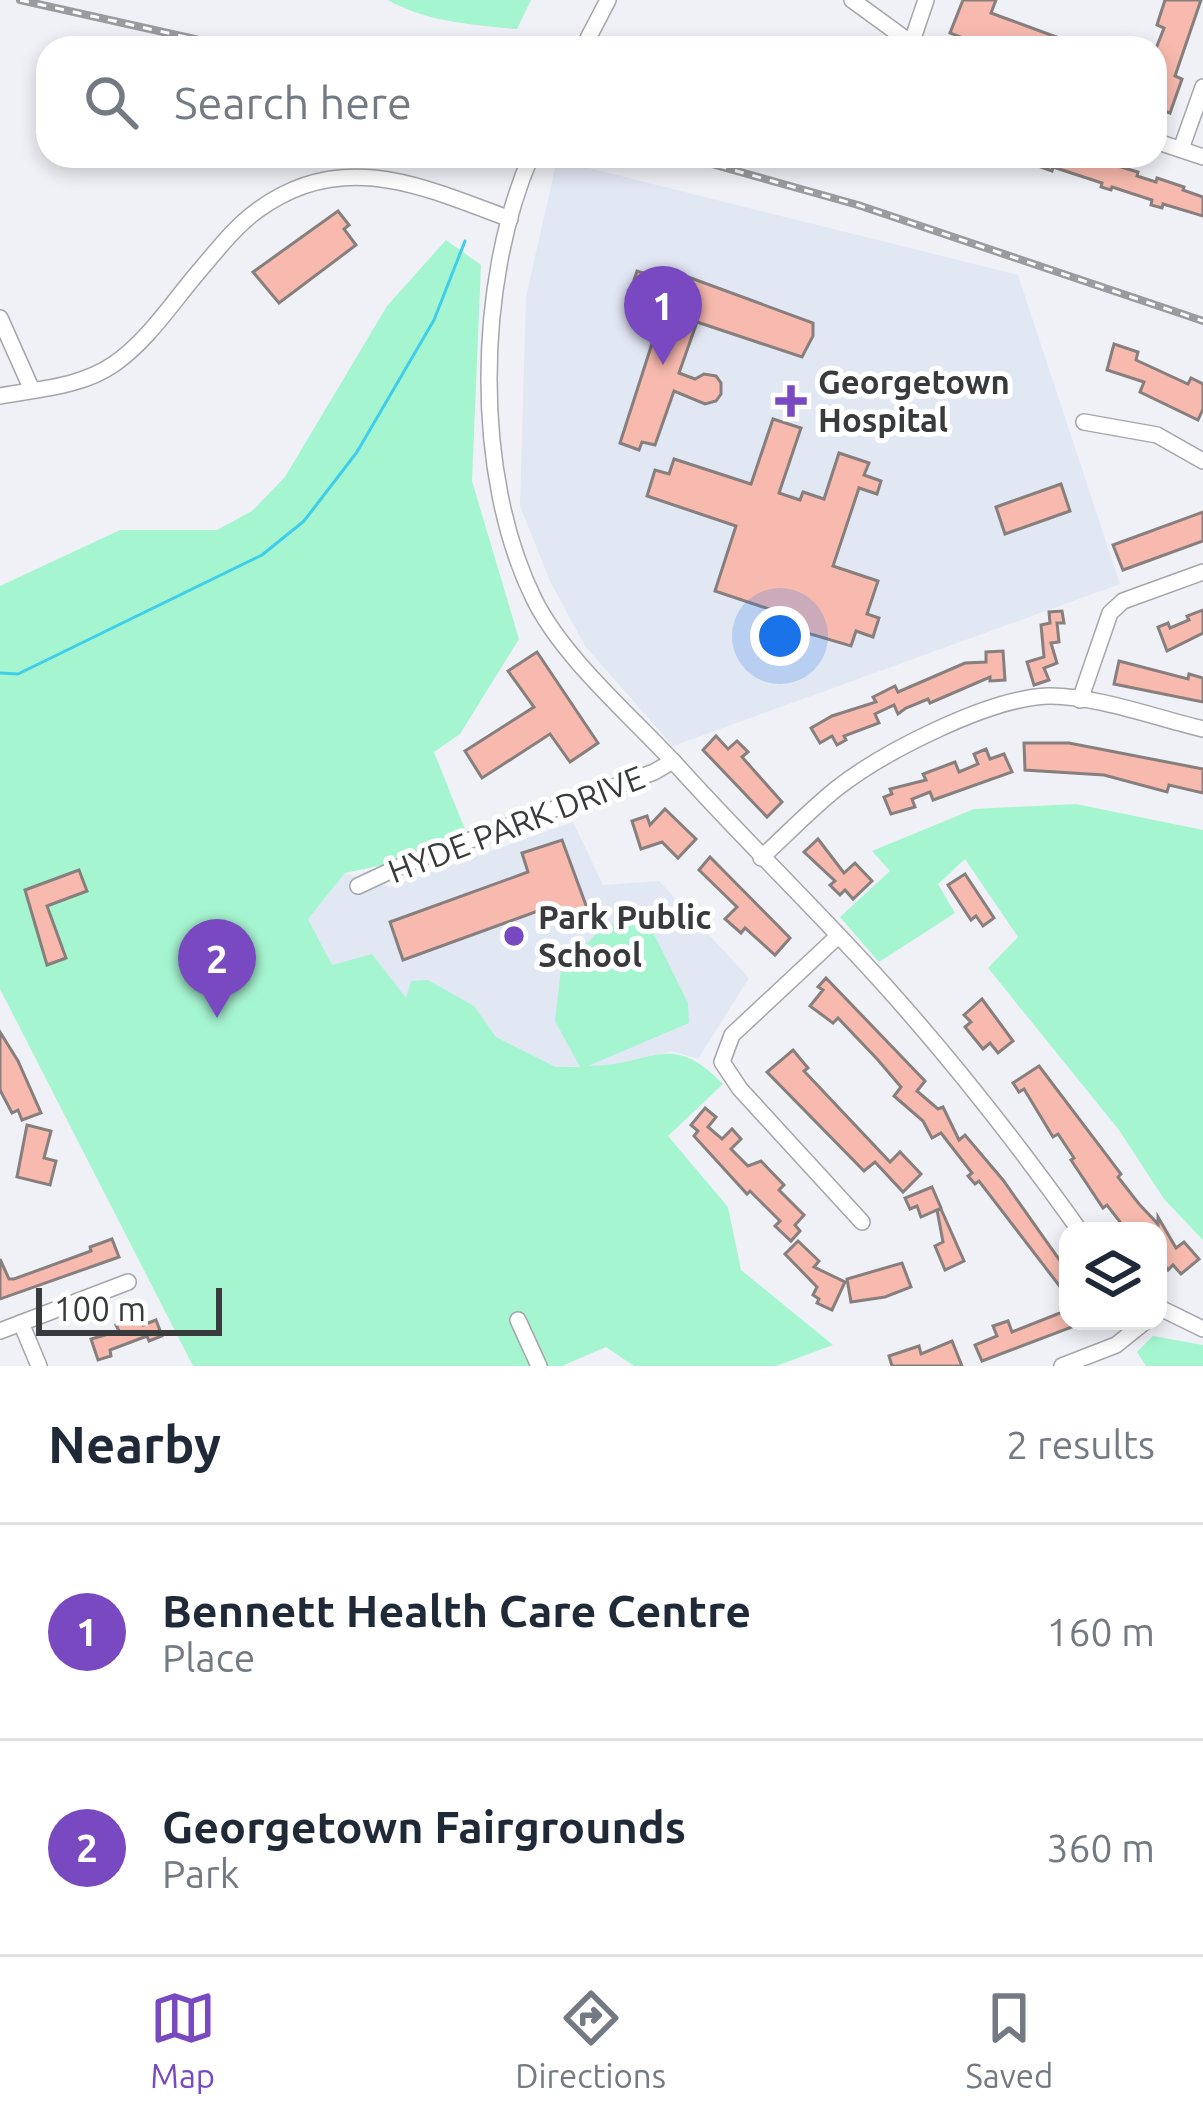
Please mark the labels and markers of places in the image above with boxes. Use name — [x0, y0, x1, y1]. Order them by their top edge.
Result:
pin: 1 — [624, 266, 702, 365]
place label: Georgetown Hospital — [818, 363, 1010, 438]
marker: Georgetown Hospital — [775, 385, 807, 417]
place label: Park Public School — [538, 898, 711, 973]
pin: 2 — [178, 919, 256, 1018]
marker: Park Public School — [501, 923, 527, 949]

